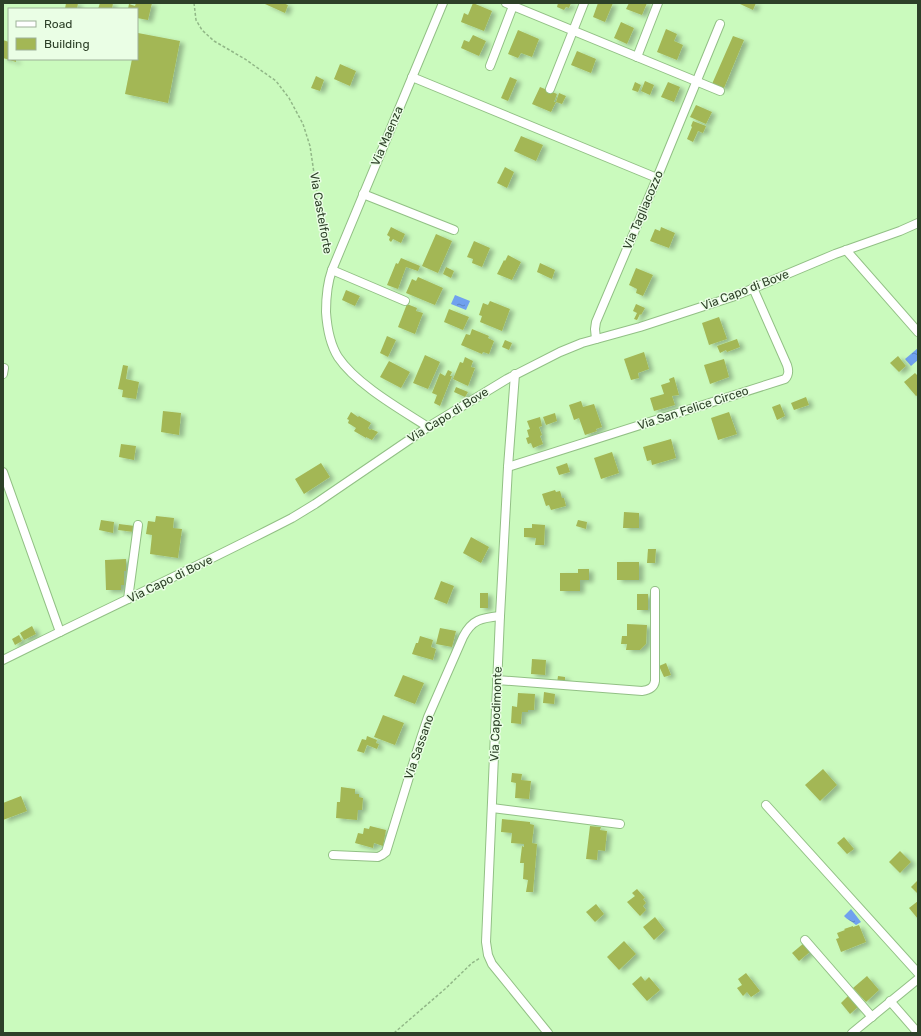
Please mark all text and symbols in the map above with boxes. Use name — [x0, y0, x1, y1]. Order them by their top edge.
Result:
legend — [8, 8, 138, 60]
text: Road — [44, 17, 72, 31]
text: Building — [44, 37, 90, 51]
street label: Via Maenza — [368, 104, 406, 168]
street label: Via Tagliacozzo — [620, 168, 666, 252]
street label: Via Castelforte — [307, 171, 335, 255]
street label: Via Capo di Bove — [699, 267, 791, 313]
street label: Via San Felice Circeo — [636, 383, 750, 433]
street label: Via Capo di Bove — [405, 384, 491, 445]
street label: Via Capo di Bove — [125, 552, 215, 606]
street label: Via Capodimonte — [487, 666, 505, 762]
street label: Via Sassano — [401, 713, 437, 781]

